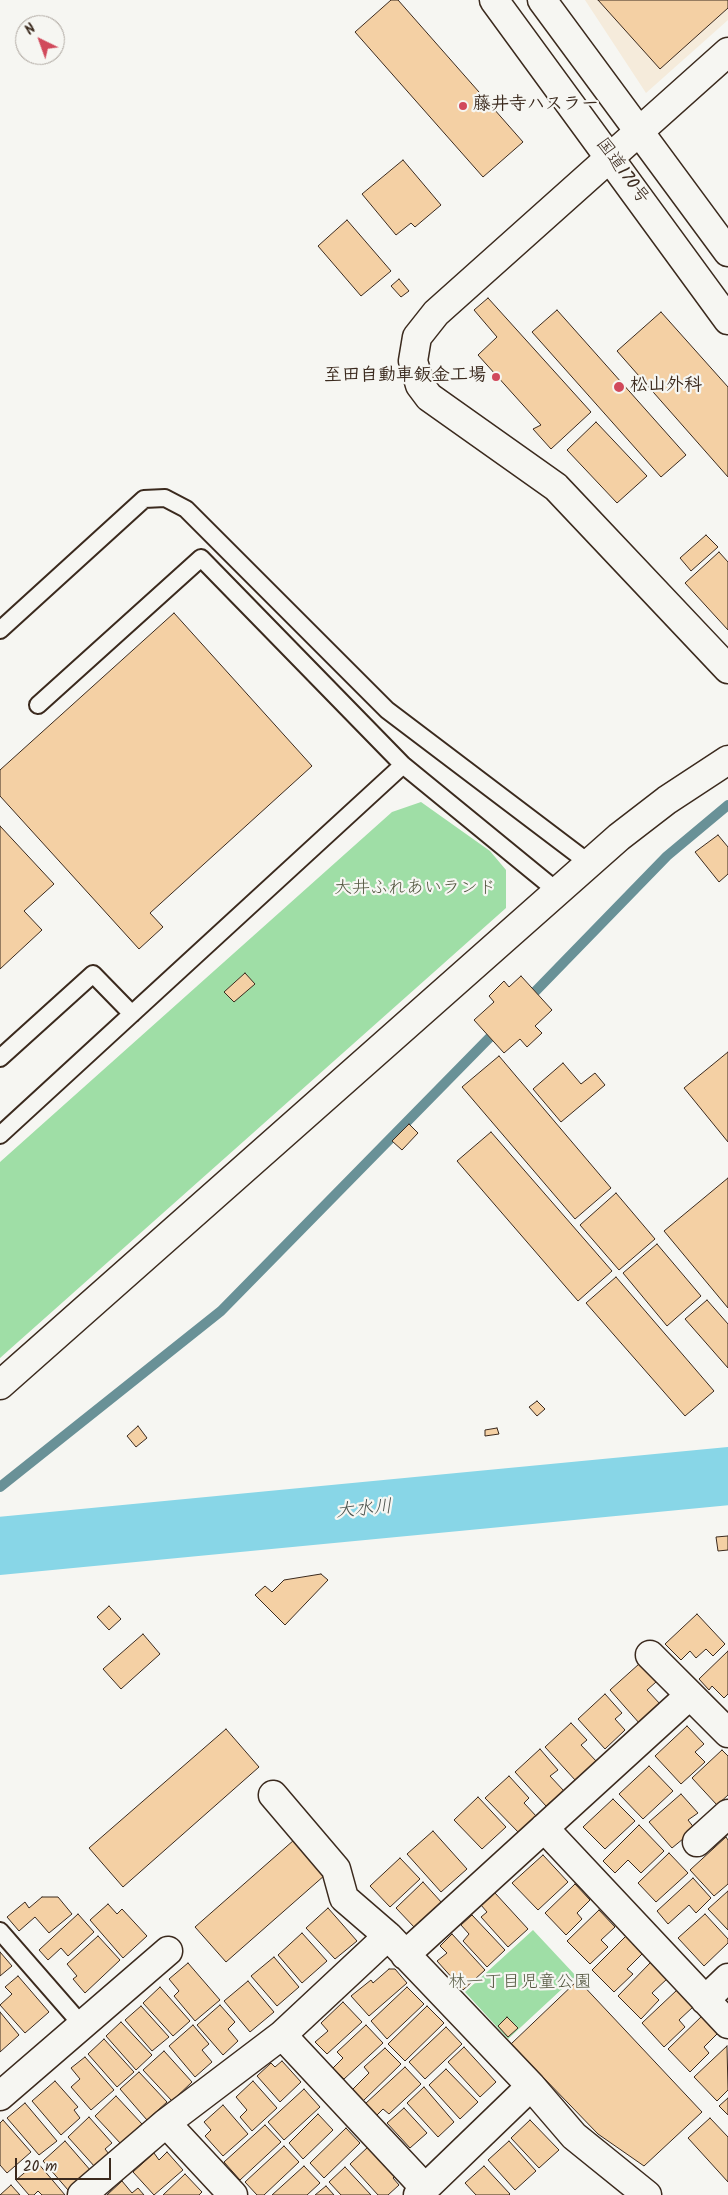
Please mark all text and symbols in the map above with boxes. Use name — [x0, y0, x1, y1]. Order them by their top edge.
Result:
north arrow — [15, 15, 65, 65]
text: N — [20, 18, 41, 41]
place label: 藤井寺ハスラー — [473, 95, 599, 117]
marker: 藤井寺ハスラー — [457, 100, 469, 112]
street label: 国道170号 — [590, 135, 652, 209]
place label: 至田自動車鈑金工場 — [324, 366, 486, 388]
marker: 至田自動車鈑金工場 — [490, 371, 502, 383]
place label: 松山外科 — [630, 376, 702, 398]
marker: 松山外科 — [612, 380, 626, 394]
park label: 大井ふれあいランド — [334, 879, 496, 901]
water label: 大水川 — [335, 1497, 393, 1525]
park label: 林一丁目児童公園 — [448, 1973, 592, 1995]
scale bar — [18, 2148, 114, 2180]
text: 20 m — [23, 2155, 57, 2179]

